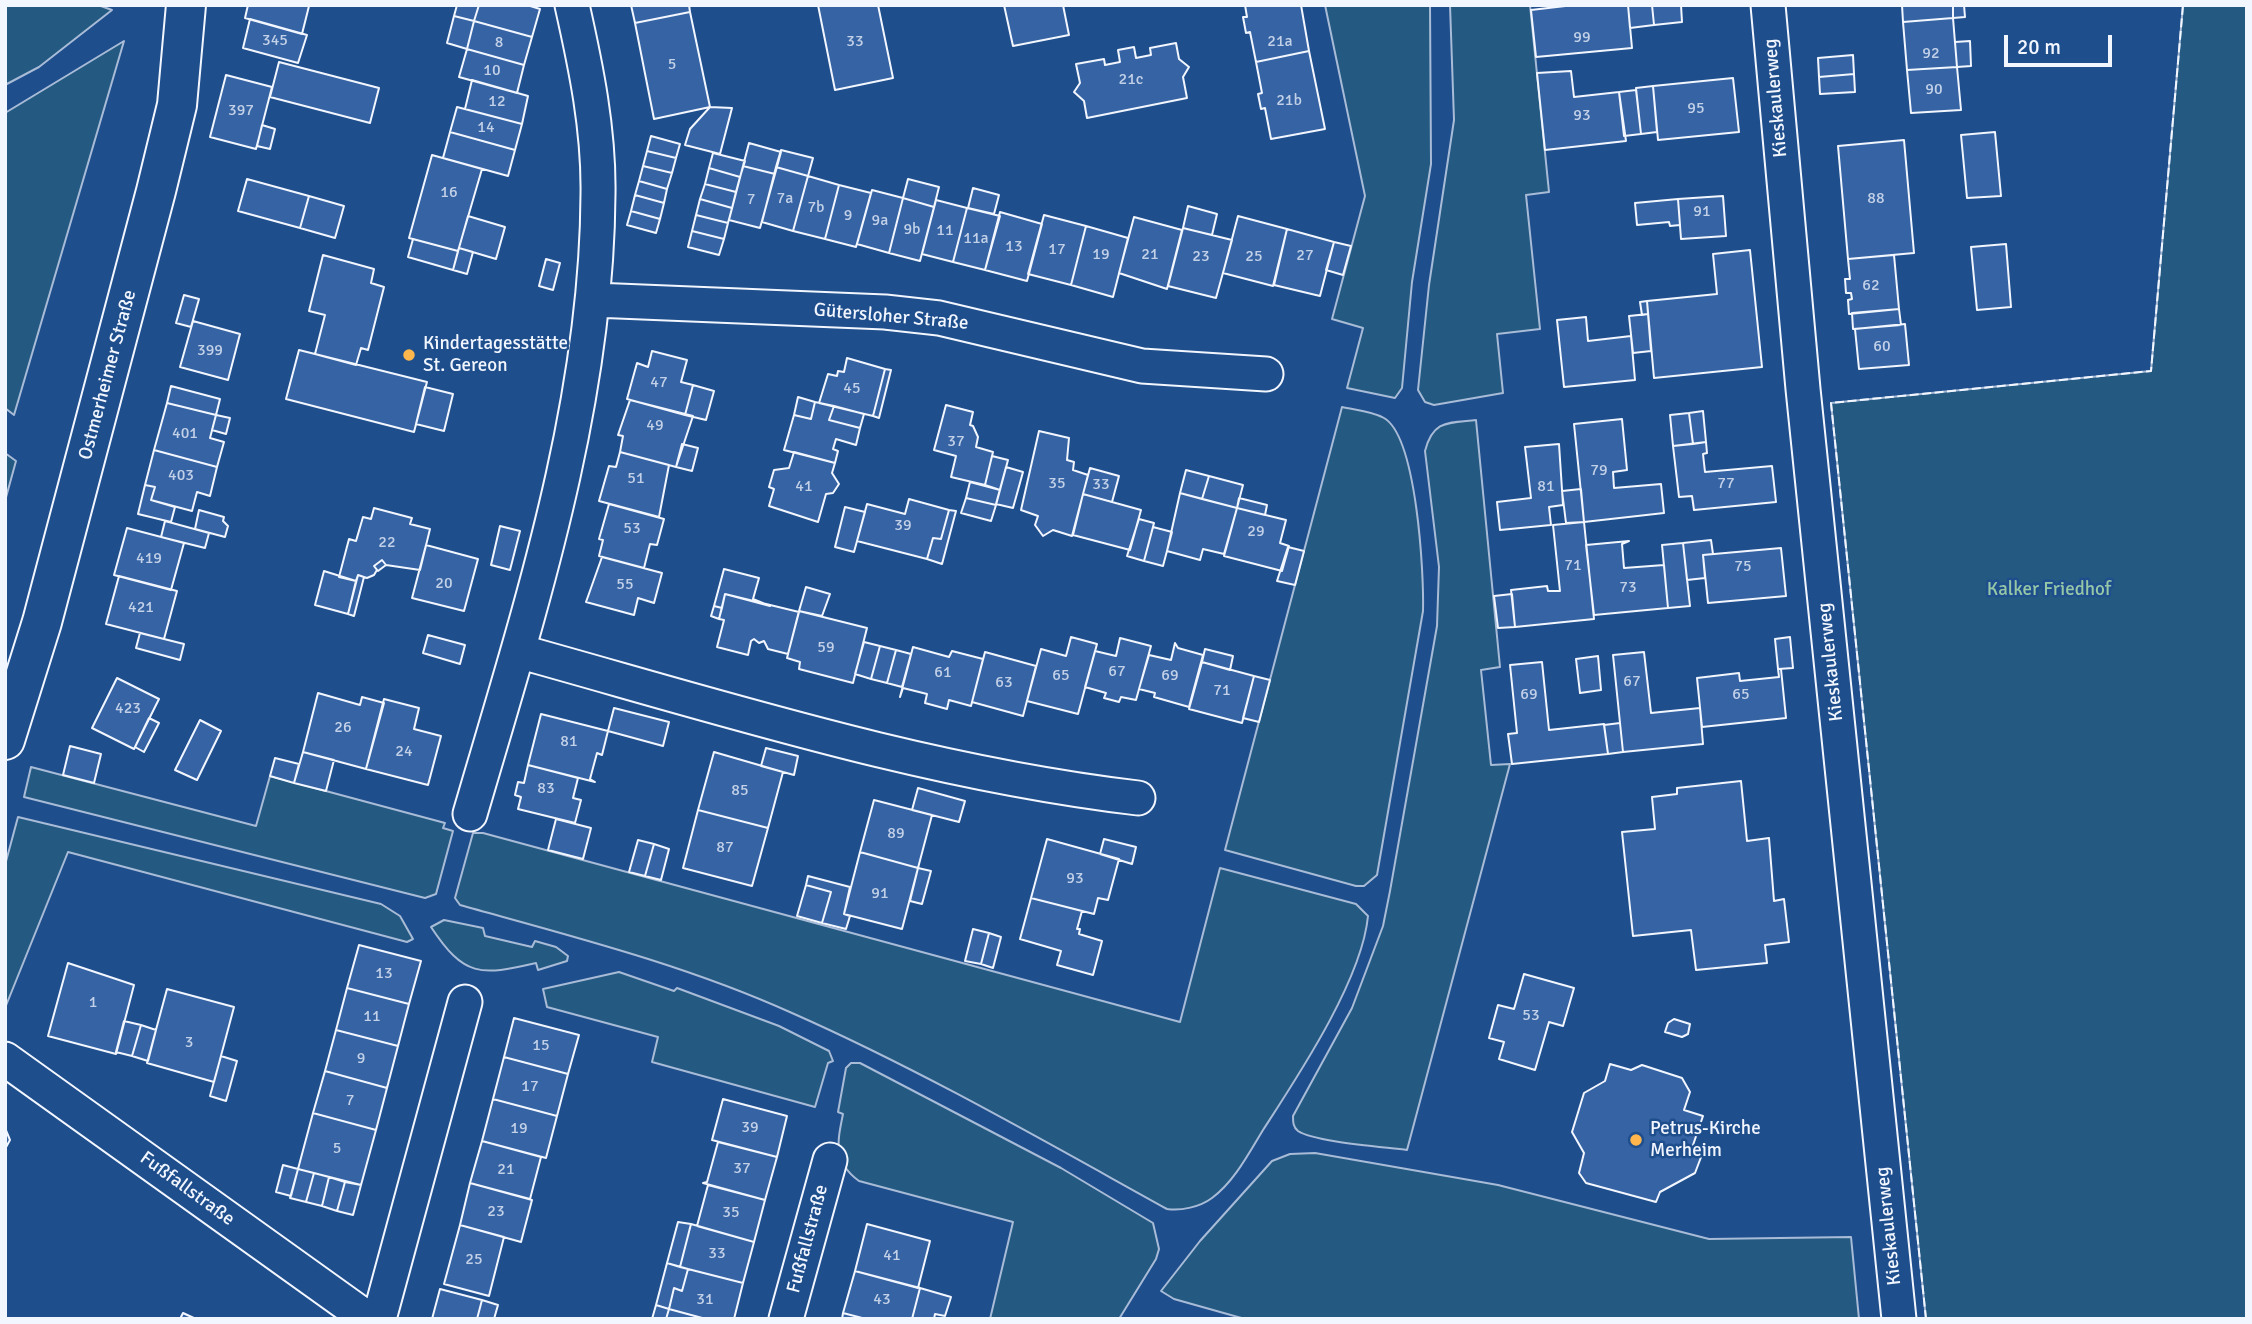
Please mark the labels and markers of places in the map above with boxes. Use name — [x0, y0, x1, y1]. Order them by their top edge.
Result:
place label: Kindertagesstätte St. Gereon — [423, 333, 568, 377]
marker: Kindertagesstätte St. Gereon — [401, 347, 417, 363]
place label: Petrus-Kirche Merheim — [1650, 1118, 1761, 1162]
marker: Petrus-Kirche Merheim — [1628, 1132, 1644, 1148]

